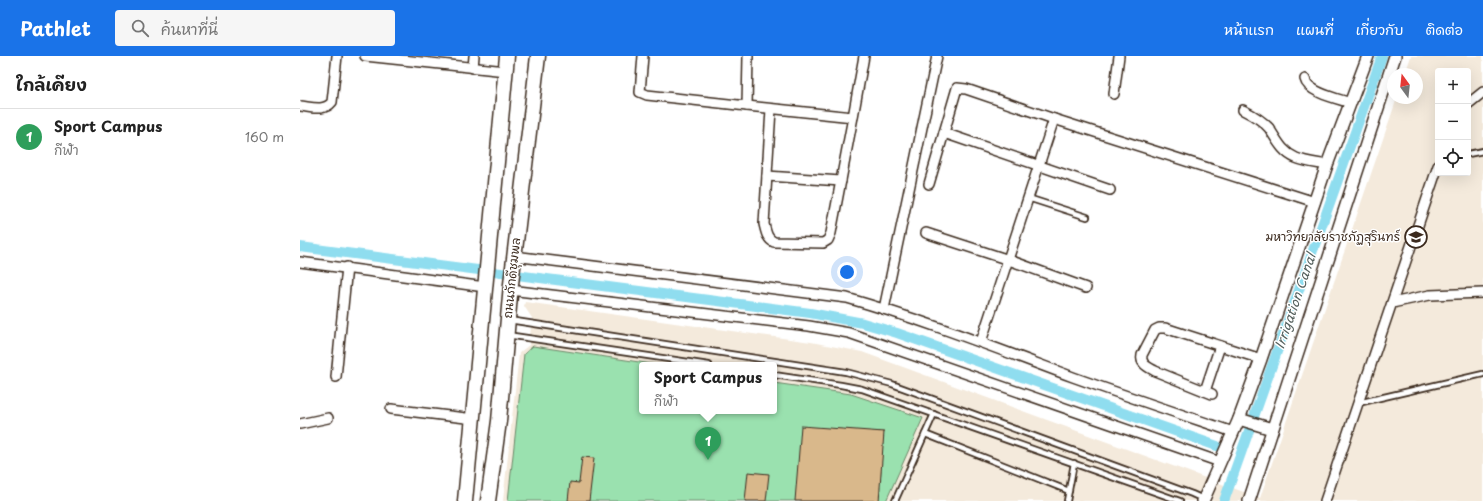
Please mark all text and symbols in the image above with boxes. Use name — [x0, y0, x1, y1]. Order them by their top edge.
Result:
search box — [115, 10, 395, 46]
text: Pathlet — [20, 14, 91, 42]
icon: search — [129, 17, 151, 39]
text: ค้นหาที่นี่ — [161, 17, 218, 40]
text: หน้าแรก — [1224, 19, 1274, 40]
text: แผนที่ — [1296, 19, 1334, 40]
text: เกี่ยวกับ — [1356, 19, 1403, 40]
text: ติดต่อ — [1425, 19, 1463, 40]
north arrow — [1387, 68, 1423, 104]
map controls — [1435, 68, 1471, 176]
button: + — [1435, 68, 1471, 104]
text: ใกล้เคียง — [16, 71, 87, 97]
button: − — [1435, 104, 1471, 140]
text: Sport Campus — [54, 114, 162, 137]
text: 1 — [26, 127, 32, 146]
text: 160 m — [245, 127, 284, 146]
text: กีฬา — [54, 140, 79, 159]
button: locate — [1435, 140, 1471, 176]
school or university icon: มหาวิทยาลัยราชภัฏสุรินทร์ — [1403, 224, 1429, 250]
place label: มหาวิทยาลัยราชภัฏสุรินทร์ — [1265, 227, 1400, 246]
street label: ถนนภักดีชุมพล — [498, 237, 525, 319]
water label: Irrigation Canal — [1269, 248, 1321, 351]
your location — [837, 262, 857, 282]
popup — [639, 362, 777, 414]
text: Sport Campus — [654, 365, 762, 388]
text: กีฬา — [654, 391, 678, 410]
pin: 1 — [695, 427, 721, 460]

